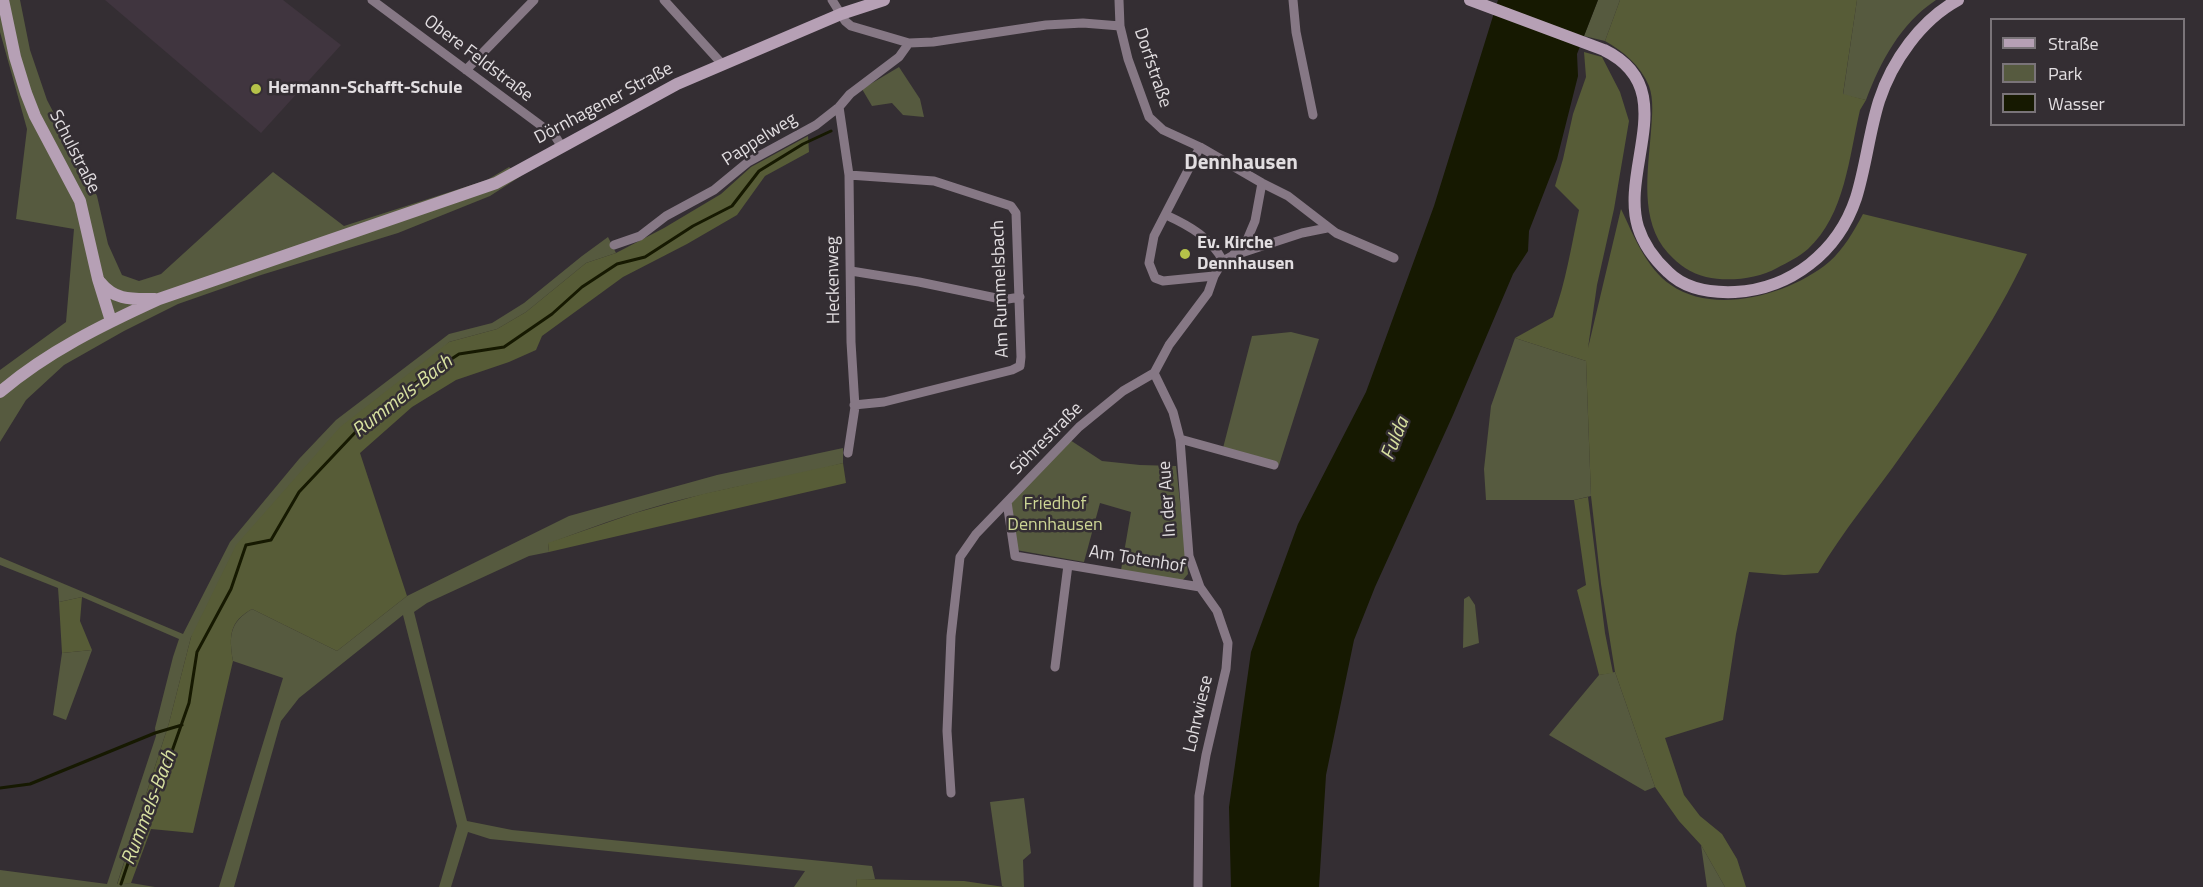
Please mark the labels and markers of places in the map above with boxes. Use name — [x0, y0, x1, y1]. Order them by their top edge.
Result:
place label: Hermann-Schafft-Schule — [268, 78, 462, 100]
marker: Hermann-Schafft-Schule — [249, 82, 263, 96]
place label: Ev. Kirche Dennhausen — [1197, 233, 1294, 276]
marker: Ev. Kirche Dennhausen — [1178, 247, 1192, 261]

